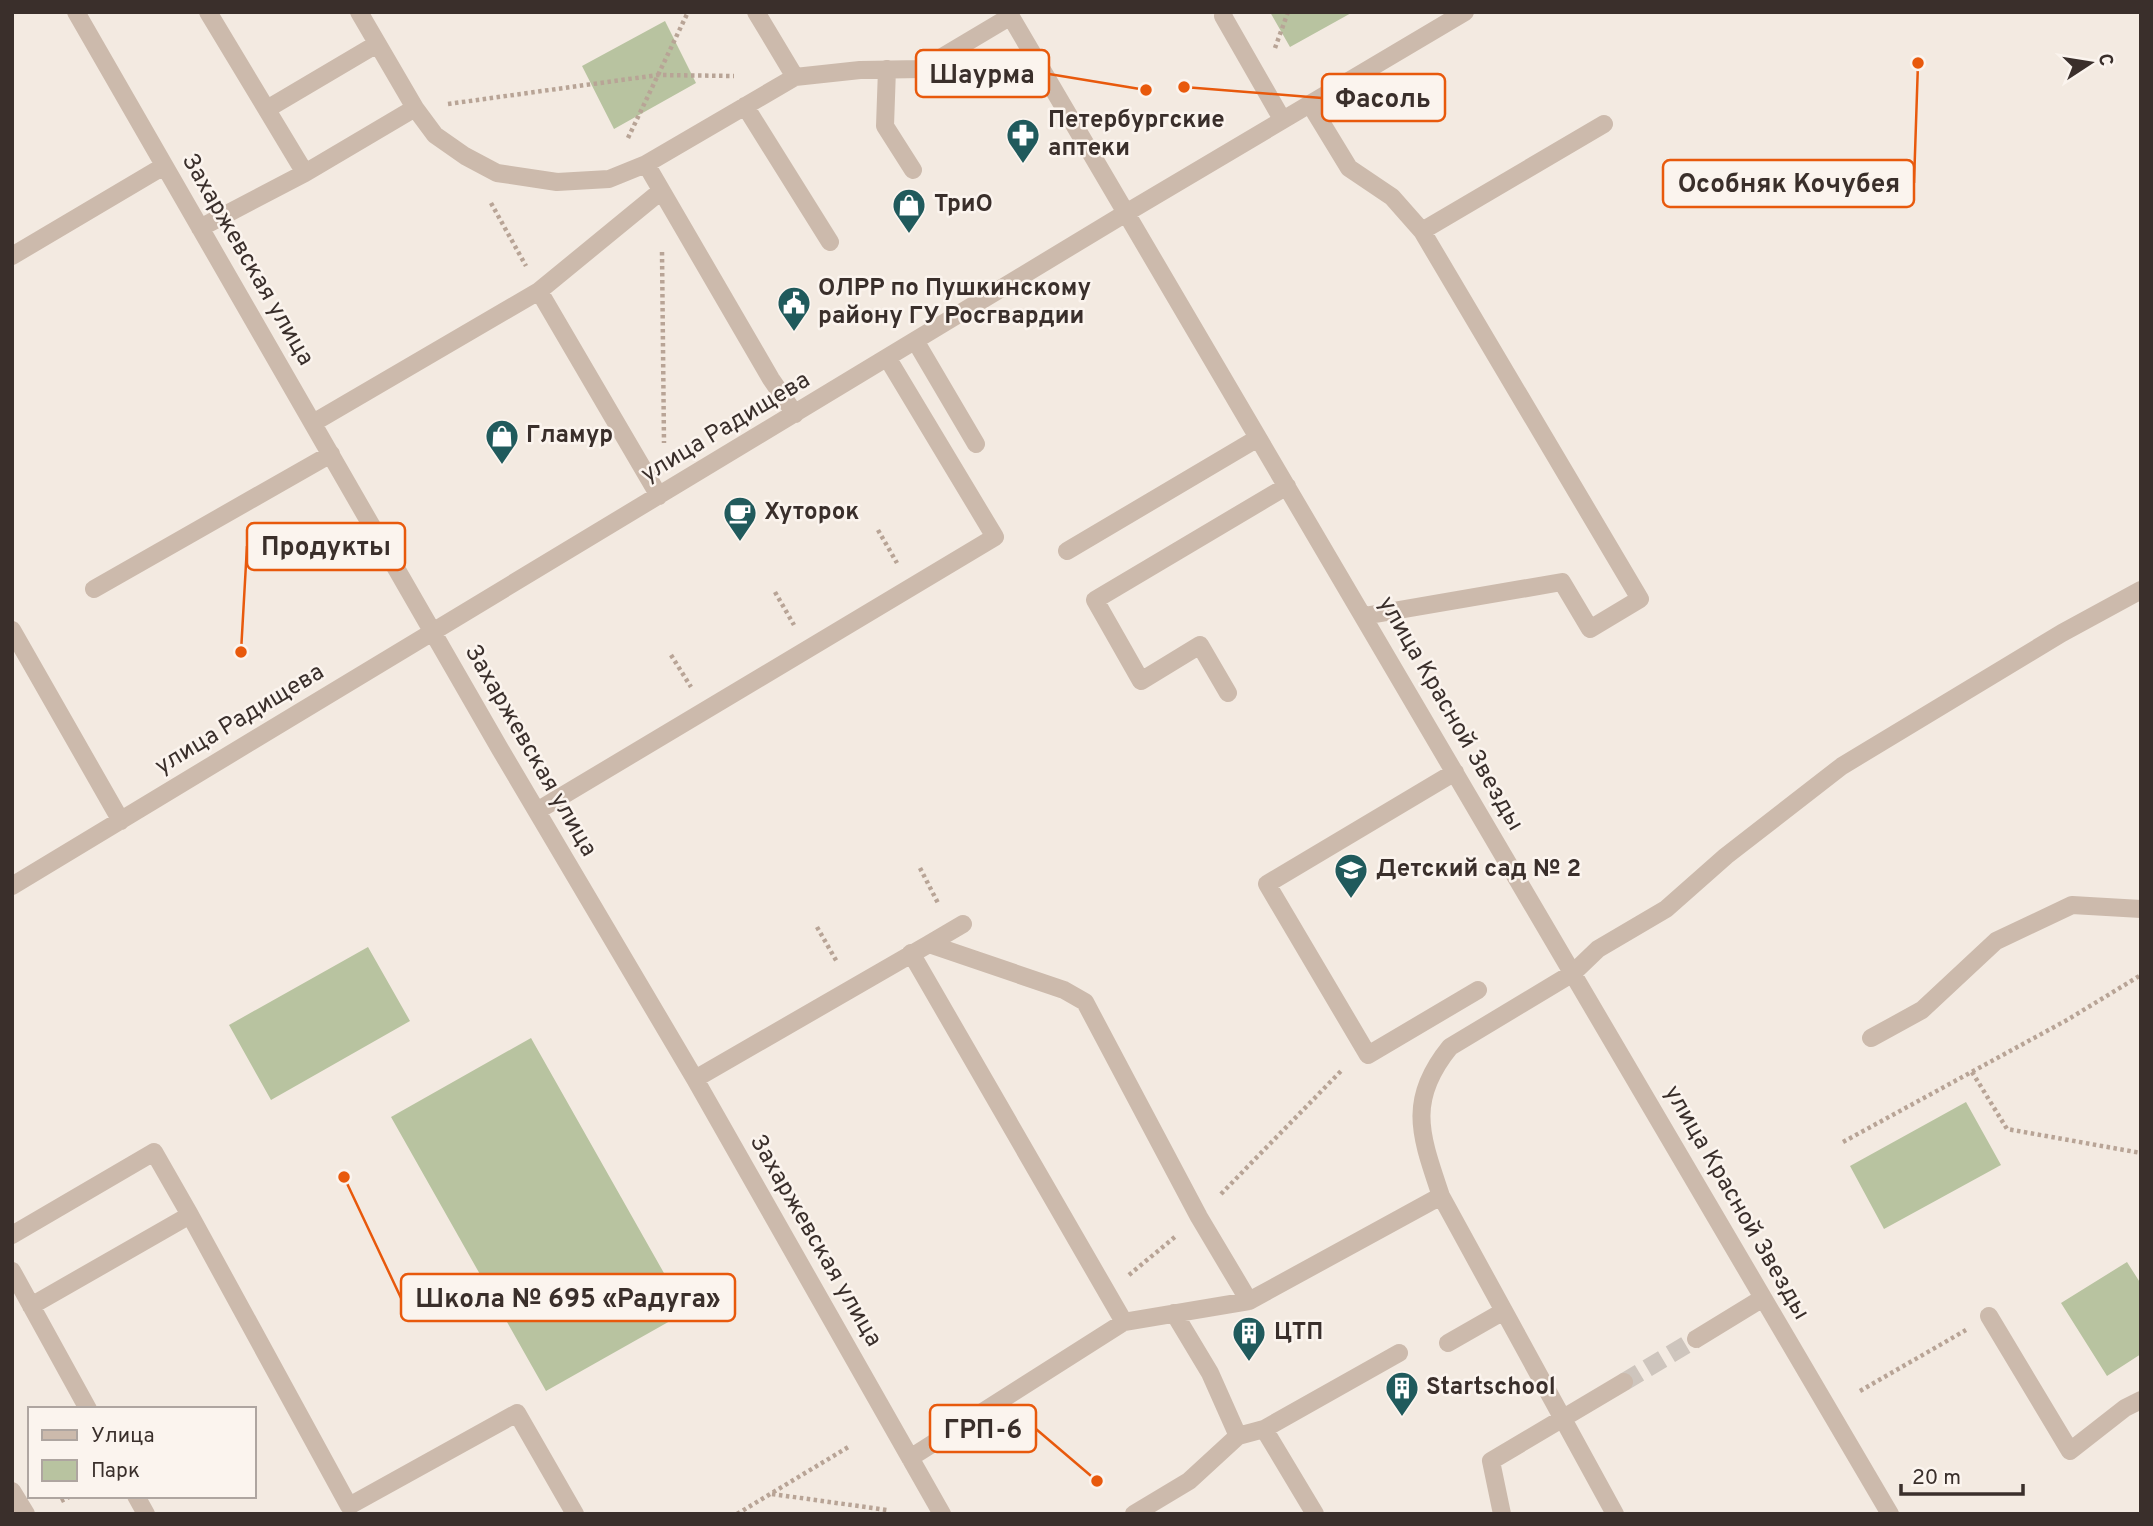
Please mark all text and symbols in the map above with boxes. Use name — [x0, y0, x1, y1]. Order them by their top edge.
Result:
north arrow — [2055, 28, 2125, 98]
callout: Шаурма — [916, 50, 1049, 97]
text: С — [2092, 51, 2118, 68]
text: Шаурма — [929, 60, 1035, 93]
callout: Фасоль — [1322, 74, 1445, 121]
text: Фасоль — [1335, 84, 1431, 117]
place label: Петербургские аптеки — [1048, 106, 1225, 164]
pharmacy icon: Петербургские аптеки — [1004, 116, 1042, 165]
street label: Захаржевская улица — [174, 149, 320, 371]
callout: Особняк Кочубея — [1663, 160, 1914, 207]
text: Особняк Кочубея — [1678, 169, 1900, 202]
shop icon: ТриО — [890, 186, 928, 235]
place label: ТриО — [934, 190, 993, 220]
place label: ОЛРР по Пушкинскому району ГУ Росгвардии — [818, 274, 1091, 332]
public building icon: ОЛРР по Пушкинскому району ГУ Росгвардии — [775, 284, 813, 333]
street label: улица Радищева — [636, 366, 816, 490]
shop icon: Гламур — [483, 417, 521, 466]
place label: Гламур — [526, 421, 613, 451]
cafe icon: Хуторок — [721, 494, 759, 543]
place label: Хуторок — [764, 498, 859, 528]
callout: Продукты — [247, 523, 405, 570]
text: Продукты — [261, 532, 391, 565]
street label: улица Красной Звезды — [1371, 591, 1529, 837]
street label: Захаржевская улица — [457, 640, 603, 862]
street label: улица Радищева — [150, 658, 330, 782]
school or university icon: Детский сад № 2 — [1332, 851, 1370, 900]
place label: Детский сад № 2 — [1376, 855, 1581, 885]
street label: улица Красной Звезды — [1657, 1080, 1815, 1326]
street label: Захаржевская улица — [742, 1130, 888, 1352]
callout: Школа № 695 «Радуга» — [401, 1274, 735, 1321]
text: Школа № 695 «Радуга» — [415, 1284, 721, 1317]
building icon: ЦТП — [1230, 1314, 1268, 1363]
place label: ЦТП — [1274, 1318, 1323, 1348]
building icon: Startschool — [1383, 1369, 1421, 1418]
place label: Startschool — [1426, 1373, 1556, 1403]
callout: ГРП-6 — [930, 1405, 1036, 1452]
legend — [28, 1407, 256, 1498]
text: ГРП-6 — [944, 1415, 1022, 1448]
text: Улица — [91, 1423, 155, 1450]
scale bar — [1901, 1452, 2024, 1496]
text: Парк — [91, 1458, 140, 1485]
text: 20 m — [1912, 1465, 1961, 1492]

